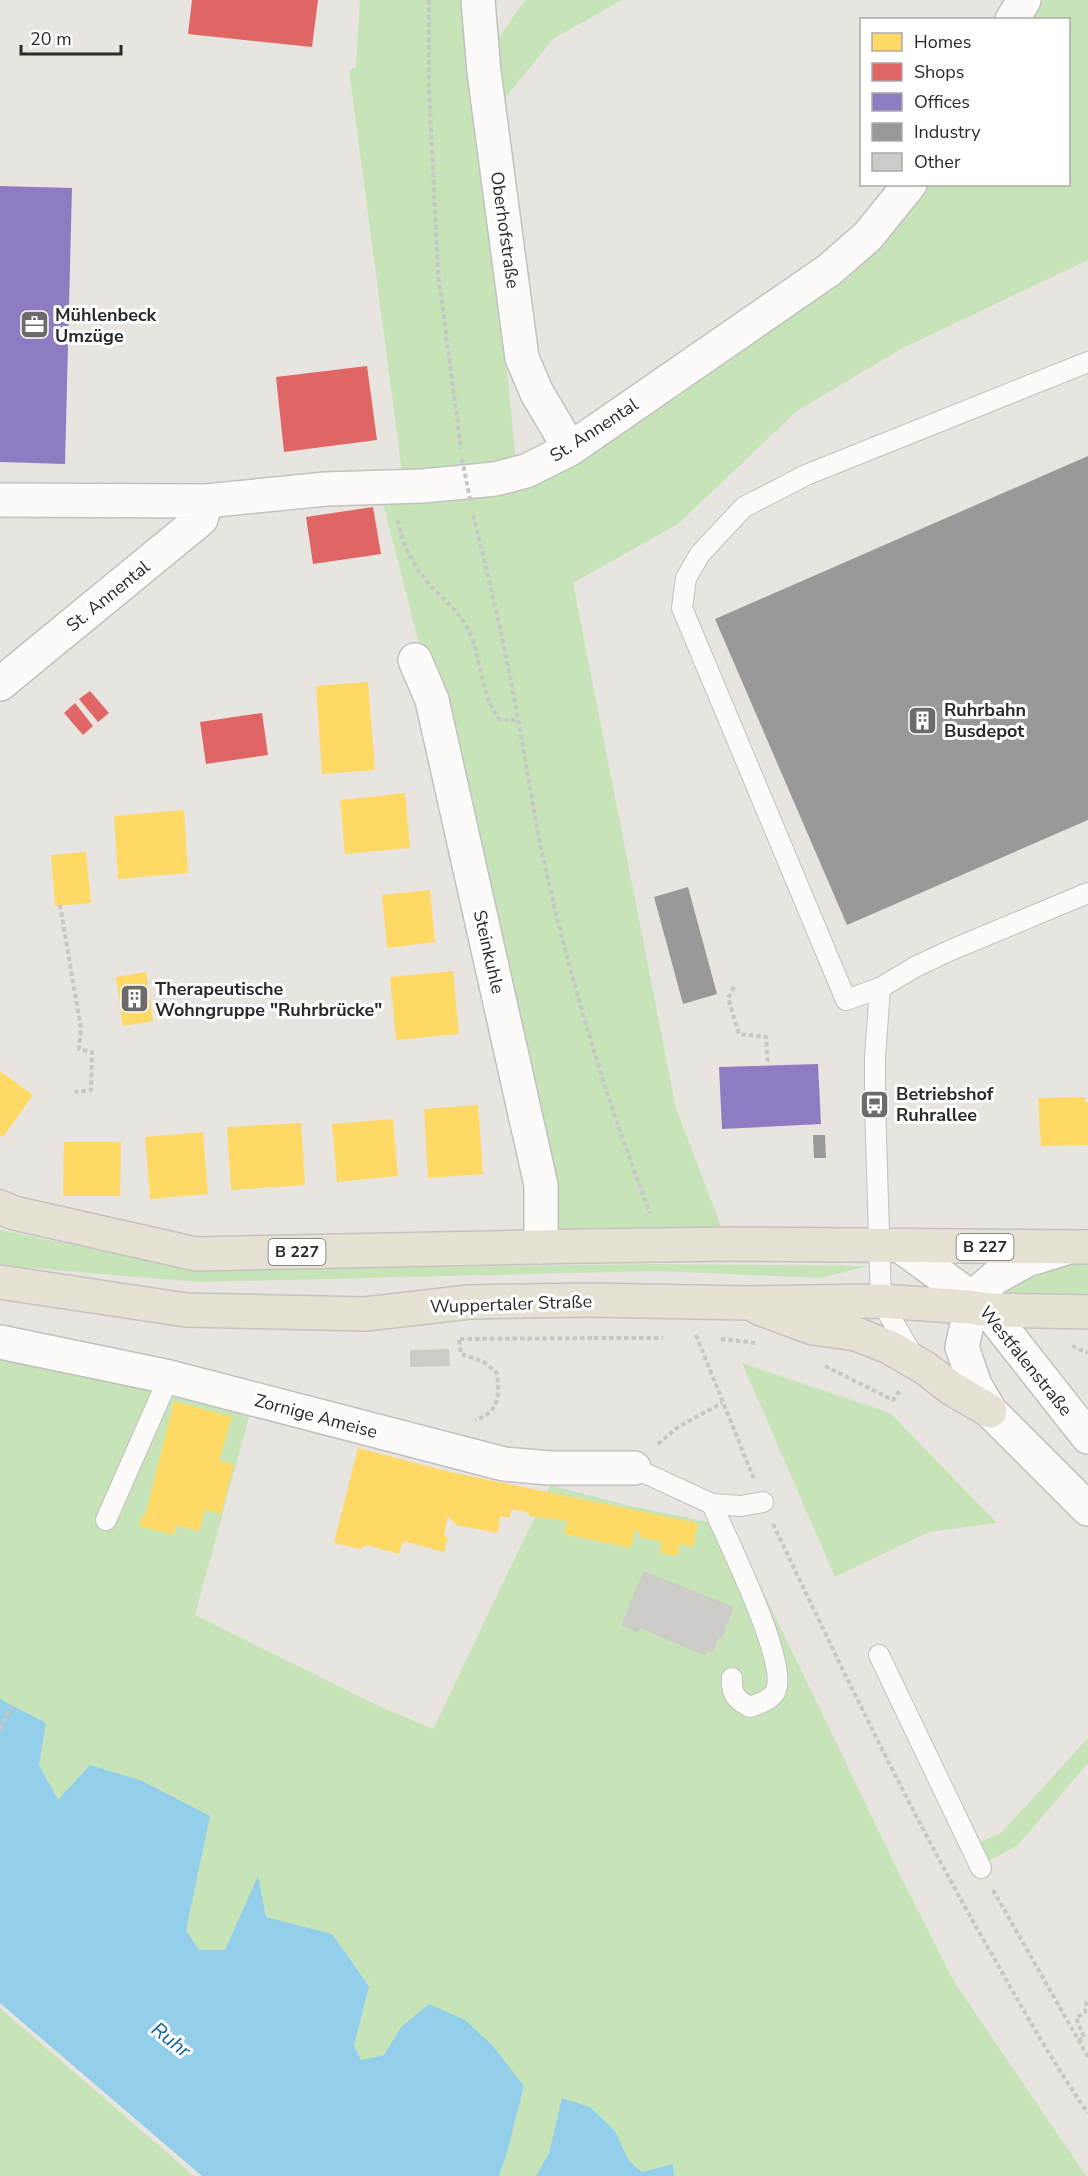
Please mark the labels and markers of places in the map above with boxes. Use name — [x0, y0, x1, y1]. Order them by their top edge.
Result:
place label: Mühlenbeck Umzüge — [55, 303, 157, 348]
office icon: Mühlenbeck Umzüge — [18, 309, 50, 341]
place label: Ruhrbahn Busdepot — [944, 698, 1026, 743]
building icon: Ruhrbahn Busdepot — [907, 704, 939, 736]
place label: Therapeutische Wohngruppe "Ruhrbrücke" — [155, 977, 382, 1022]
building icon: Therapeutische Wohngruppe "Ruhrbrücke" — [118, 983, 150, 1015]
place label: Betriebshof Ruhrallee — [896, 1082, 994, 1127]
bus stop icon: Betriebshof Ruhrallee — [859, 1088, 891, 1120]

